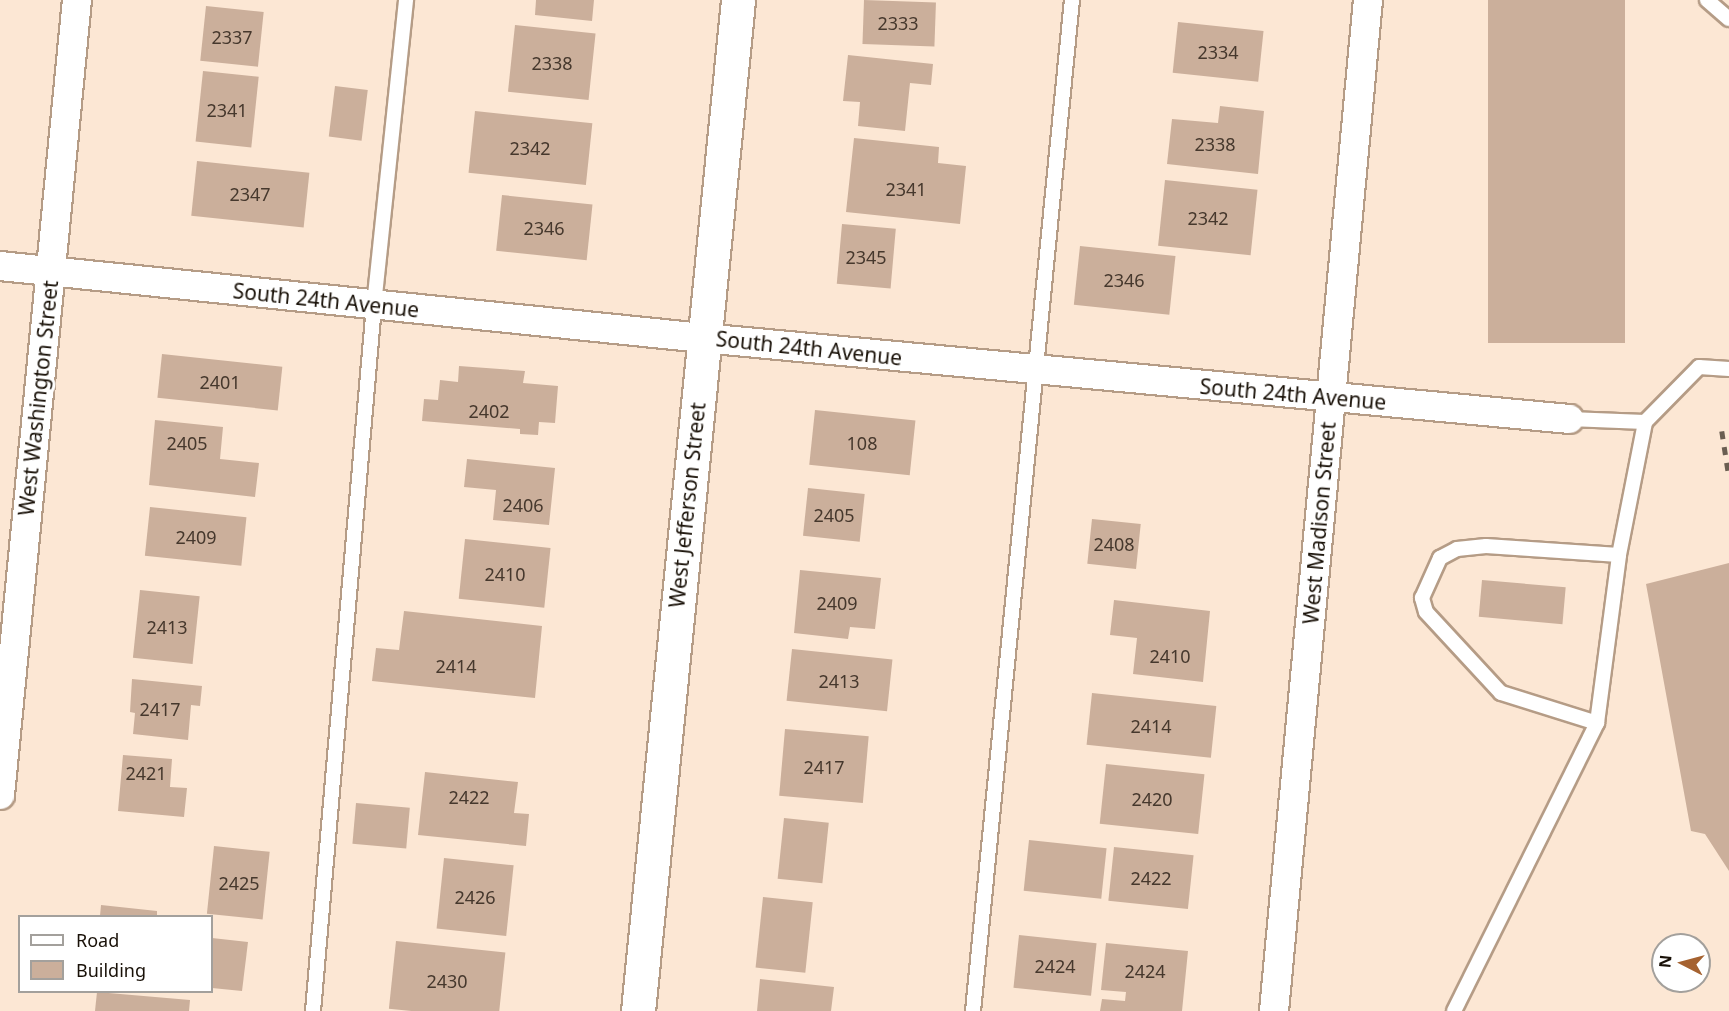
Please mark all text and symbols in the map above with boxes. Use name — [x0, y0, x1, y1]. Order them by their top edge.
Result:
house number: 2333 — [877, 12, 919, 34]
house number: 2337 — [211, 26, 253, 48]
house number: 2334 — [1197, 41, 1239, 63]
house number: 2338 — [531, 52, 573, 74]
house number: 2341 — [206, 99, 248, 121]
house number: 2338 — [1194, 133, 1236, 155]
house number: 2342 — [509, 137, 551, 159]
house number: 2341 — [885, 178, 927, 200]
house number: 2347 — [229, 183, 271, 205]
house number: 2342 — [1187, 207, 1229, 229]
house number: 2346 — [523, 217, 565, 239]
house number: 2345 — [845, 246, 887, 268]
house number: 2346 — [1103, 269, 1145, 291]
street label: South 24th Avenue — [232, 278, 420, 322]
street label: West Washington Street — [13, 279, 63, 517]
street label: South 24th Avenue — [715, 326, 903, 370]
house number: 2401 — [199, 371, 241, 393]
street label: South 24th Avenue — [1199, 373, 1387, 415]
house number: 2402 — [468, 400, 510, 422]
street label: West Jefferson Street — [664, 401, 710, 609]
street label: West Madison Street — [1298, 421, 1340, 625]
house number: 2405 — [166, 432, 208, 454]
house number: 108 — [847, 432, 877, 454]
house number: 2406 — [502, 494, 544, 516]
house number: 2405 — [813, 504, 855, 526]
house number: 2409 — [175, 526, 217, 548]
house number: 2408 — [1093, 533, 1135, 555]
house number: 2410 — [484, 563, 526, 585]
house number: 2409 — [816, 592, 858, 614]
house number: 2413 — [146, 616, 188, 638]
house number: 2410 — [1149, 645, 1191, 667]
house number: 2414 — [435, 655, 477, 677]
house number: 2413 — [818, 670, 860, 692]
house number: 2417 — [139, 698, 181, 720]
house number: 2414 — [1130, 715, 1172, 737]
house number: 2417 — [803, 756, 845, 778]
house number: 2421 — [125, 762, 167, 784]
house number: 2422 — [448, 786, 490, 808]
house number: 2420 — [1131, 788, 1173, 810]
house number: 2422 — [1130, 867, 1172, 889]
house number: 2425 — [218, 872, 260, 894]
house number: 2426 — [454, 886, 496, 908]
legend — [18, 915, 213, 993]
text: Road — [76, 928, 119, 952]
north arrow — [1651, 933, 1711, 993]
text: N — [1653, 954, 1677, 969]
house number: 2424 — [1034, 955, 1076, 977]
text: Building — [76, 958, 146, 982]
house number: 2424 — [1124, 960, 1166, 982]
house number: 2430 — [426, 970, 468, 992]

